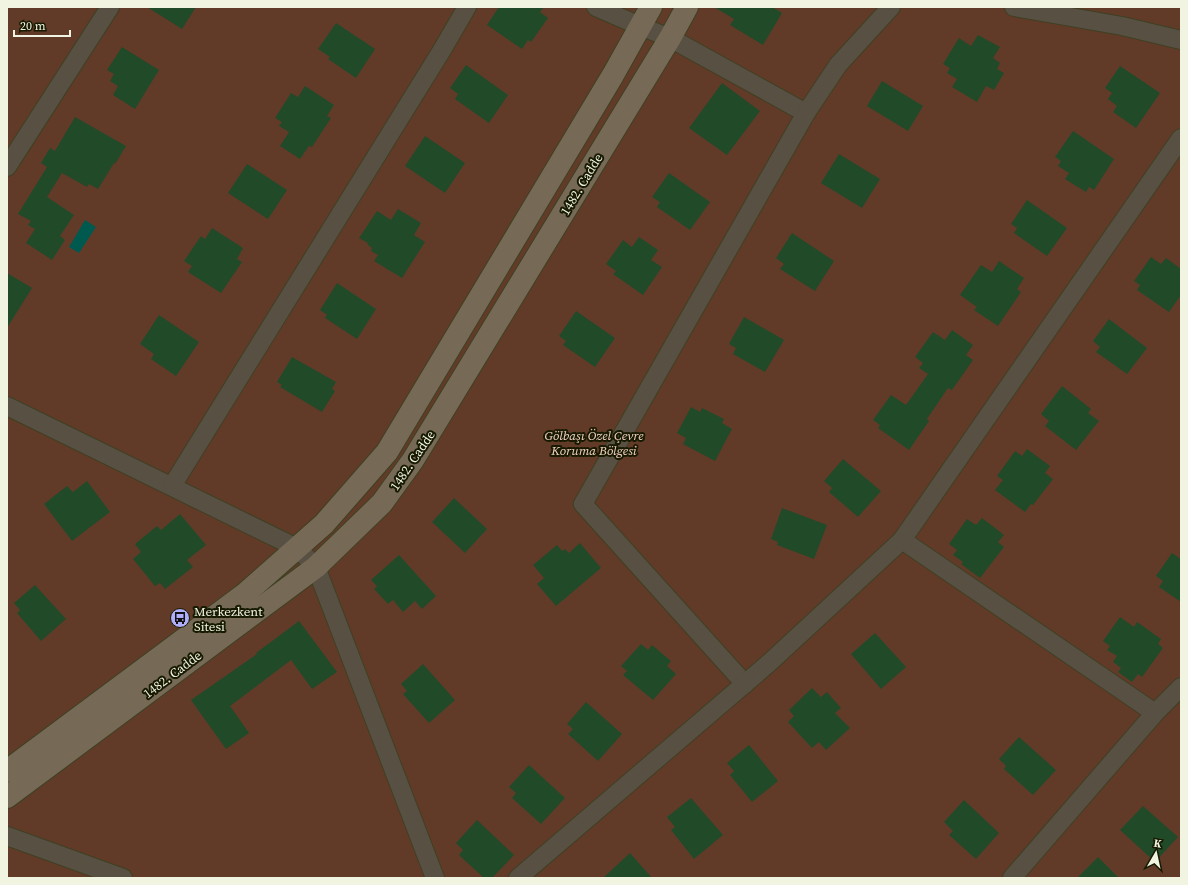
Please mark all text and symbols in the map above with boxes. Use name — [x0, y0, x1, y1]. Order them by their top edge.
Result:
scale bar — [14, 12, 70, 38]
text: 20 m — [20, 18, 46, 34]
street label: 1482. Cadde — [556, 150, 607, 218]
street label: 1482. Cadde — [386, 427, 439, 494]
park label: Gölbaşı Özel Çevre Koruma Bölgesi — [545, 427, 644, 459]
place label: Merkezkent Sitesi — [194, 603, 263, 635]
bus stop icon: Merkezkent Sitesi — [169, 607, 191, 629]
street label: 1482. Cadde — [140, 647, 205, 702]
north arrow — [1136, 833, 1176, 873]
text: K — [1153, 836, 1163, 852]

